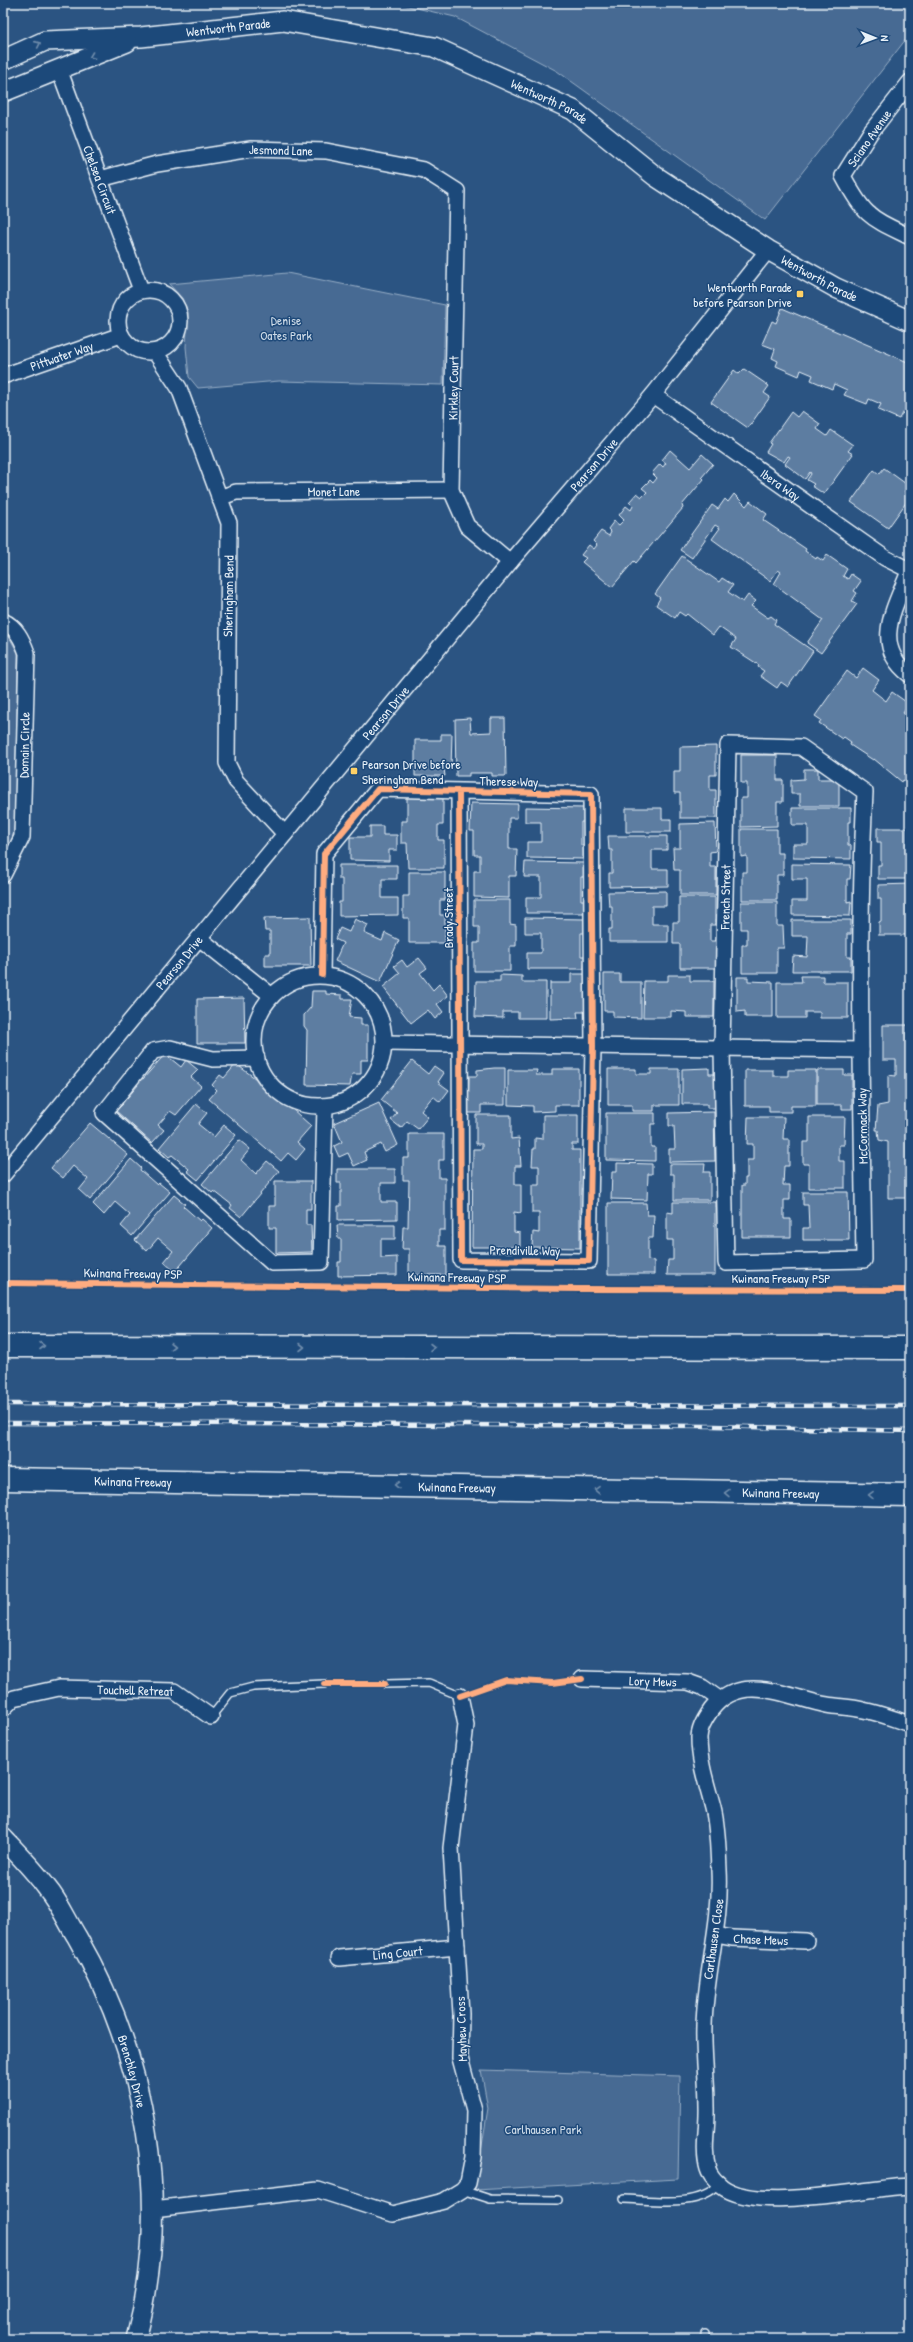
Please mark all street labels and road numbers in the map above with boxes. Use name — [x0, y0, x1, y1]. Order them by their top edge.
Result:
street label: Wentworth Parade — [185, 13, 271, 41]
street label: Wentworth Parade — [508, 74, 592, 128]
street label: Sciano Avenue — [843, 106, 895, 170]
street label: Jesmond Lane — [249, 140, 313, 160]
street label: Chelsea Circuit — [79, 143, 121, 217]
street label: Wentworth Parade — [778, 250, 861, 306]
street label: Pittwater Way — [28, 336, 96, 375]
street label: Kirkley Court — [443, 355, 463, 420]
street label: Pearson Drive — [566, 434, 622, 495]
street label: Ibera Way — [757, 464, 805, 505]
street label: Monet Lane — [308, 482, 360, 500]
street label: Sheringham Bend — [218, 555, 238, 637]
street label: Pearson Drive — [358, 682, 413, 744]
street label: Domain Circle — [14, 712, 34, 778]
street label: Therese Way — [480, 771, 539, 791]
street label: French Street — [715, 864, 735, 931]
street label: Brady Street — [439, 887, 457, 948]
street label: Pearson Drive — [151, 931, 207, 993]
street label: McCormack Way — [852, 1087, 872, 1164]
street label: Prendiville Way — [489, 1240, 561, 1260]
street label: Kwinana Freeway PSP — [83, 1263, 183, 1283]
street label: Kwinana Freeway PSP — [407, 1267, 507, 1287]
street label: Kwinana Freeway PSP — [732, 1269, 830, 1287]
street label: Kwinana Freeway — [94, 1472, 172, 1491]
street label: Kwinana Freeway — [418, 1477, 496, 1497]
street label: Kwinana Freeway — [742, 1483, 820, 1502]
street label: Lory Mews — [629, 1671, 677, 1691]
street label: Touchell Retreat — [97, 1680, 174, 1700]
street label: Carlhausen Close — [698, 1897, 728, 1981]
street label: Chase Mews — [733, 1929, 788, 1949]
street label: Ling Court — [372, 1941, 424, 1964]
street label: Mayhew Cross — [451, 1996, 471, 2062]
street label: Brenchley Drive — [114, 2032, 151, 2109]

